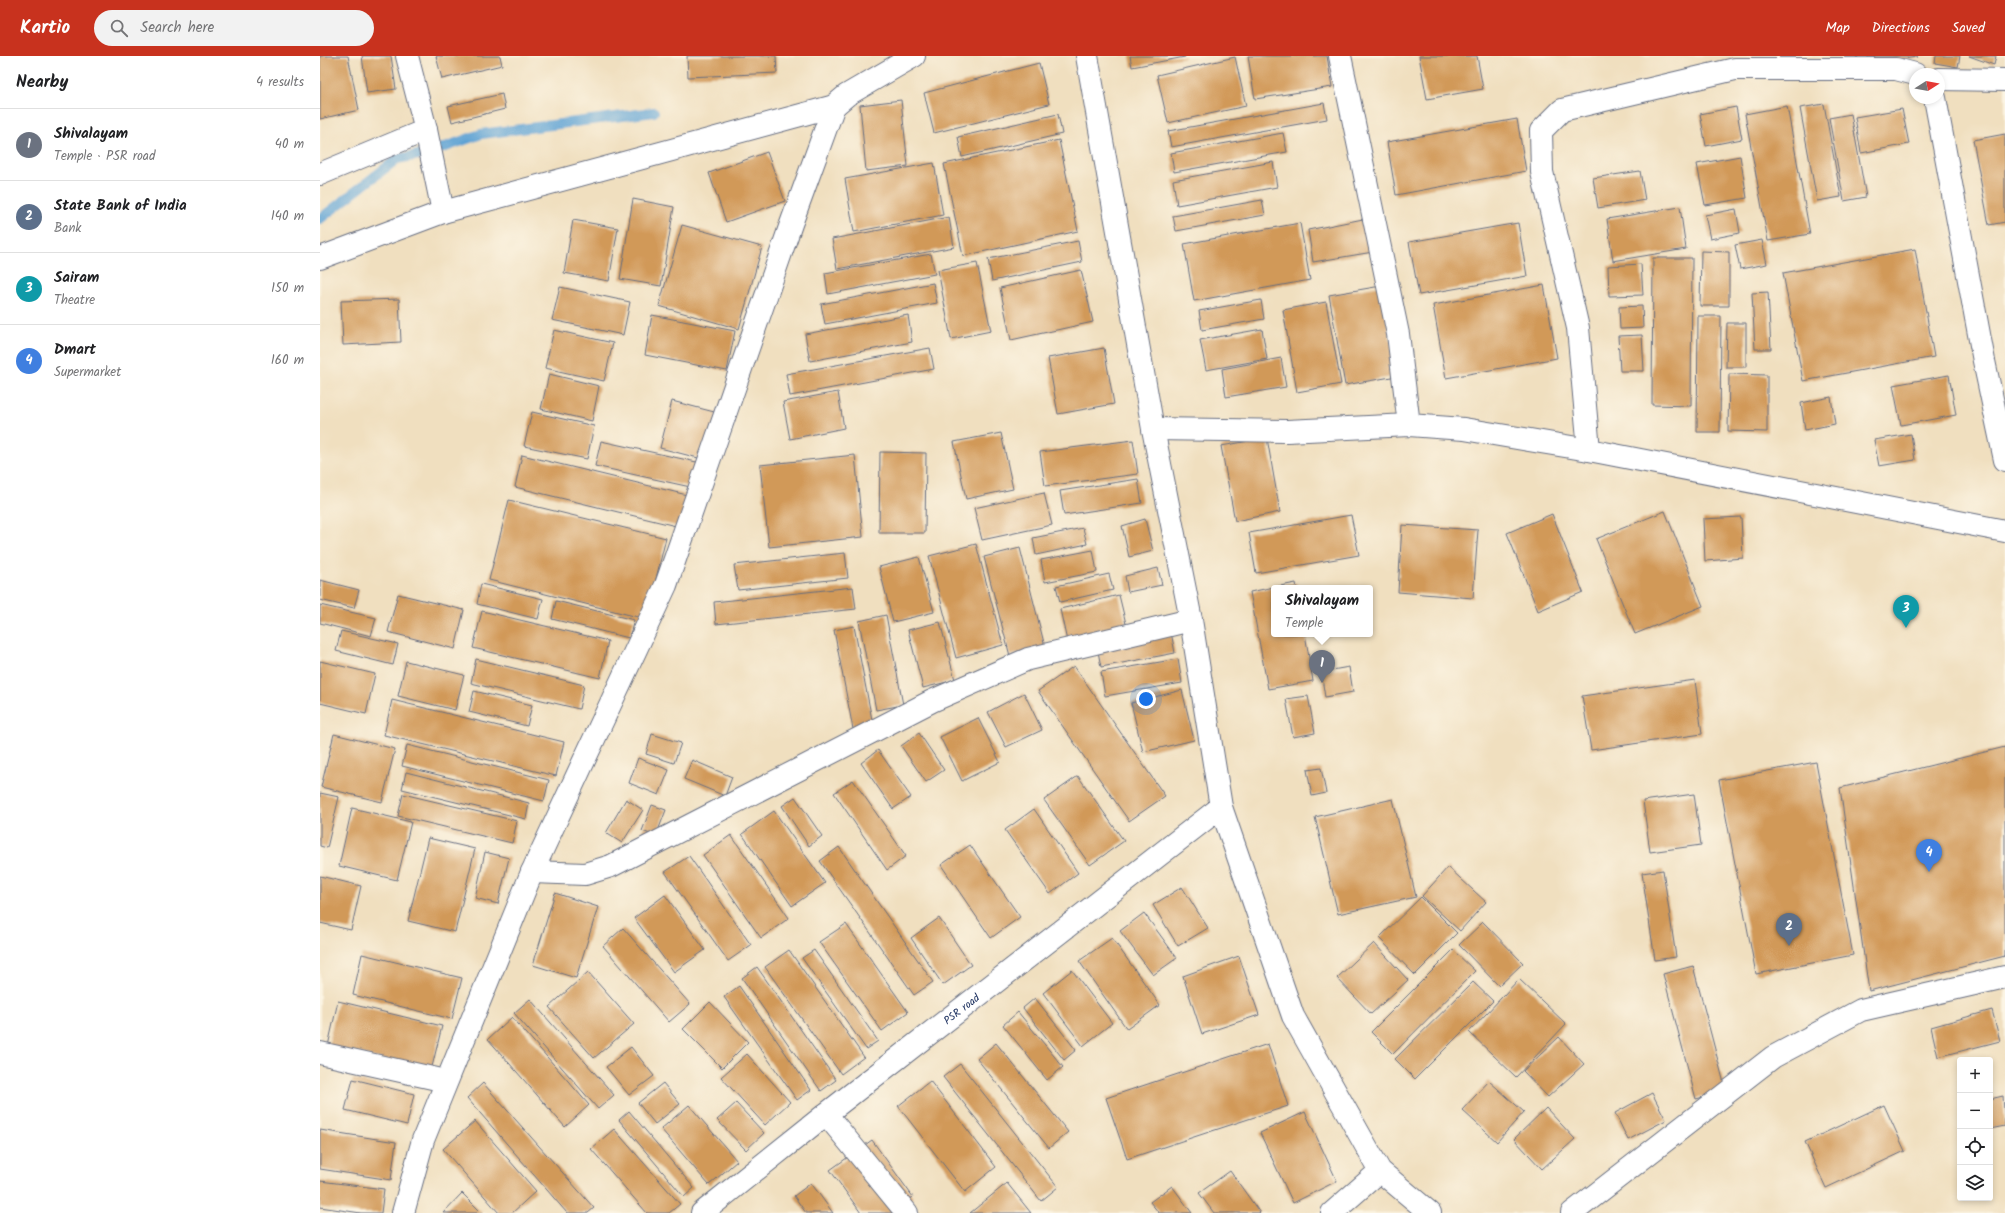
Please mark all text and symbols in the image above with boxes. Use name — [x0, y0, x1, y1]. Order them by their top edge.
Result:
search box — [94, 10, 374, 46]
text: Kartio — [20, 13, 70, 43]
text: Search here — [140, 16, 214, 40]
icon: search — [108, 17, 130, 39]
text: Map — [1825, 17, 1850, 39]
text: Directions — [1872, 17, 1930, 39]
text: Saved — [1952, 17, 1985, 39]
north arrow — [1909, 68, 1945, 104]
text: Nearby — [16, 69, 68, 96]
text: 4 results — [256, 72, 304, 93]
text: Shivalayam — [54, 122, 128, 146]
text: 1 — [27, 134, 31, 155]
text: 40 m — [275, 134, 304, 155]
text: Temple · PSR road — [54, 146, 155, 167]
text: State Bank of India — [54, 194, 187, 218]
text: 2 — [25, 206, 33, 227]
text: 140 m — [271, 206, 304, 227]
text: Bank — [54, 218, 81, 239]
text: Sairam — [54, 266, 99, 290]
text: 3 — [25, 278, 33, 299]
text: 150 m — [271, 278, 304, 299]
text: Theatre — [54, 290, 95, 311]
text: Dmart — [54, 338, 96, 362]
text: 4 — [25, 350, 33, 371]
text: 160 m — [271, 350, 304, 371]
text: Supermarket — [54, 362, 121, 383]
popup — [1271, 585, 1373, 637]
text: Shivalayam — [1285, 589, 1359, 613]
pin: 3 — [1893, 595, 1919, 628]
text: Temple — [1285, 613, 1323, 634]
pin: 1 — [1309, 650, 1335, 683]
your location — [1136, 689, 1156, 709]
pin: 4 — [1916, 839, 1942, 872]
pin: 2 — [1776, 913, 1802, 946]
street label: PSR road — [940, 989, 984, 1030]
map controls — [1957, 1057, 1993, 1201]
button: + — [1957, 1057, 1993, 1093]
button: − — [1957, 1093, 1993, 1129]
button: locate — [1957, 1129, 1993, 1165]
button: layers — [1957, 1165, 1993, 1201]

